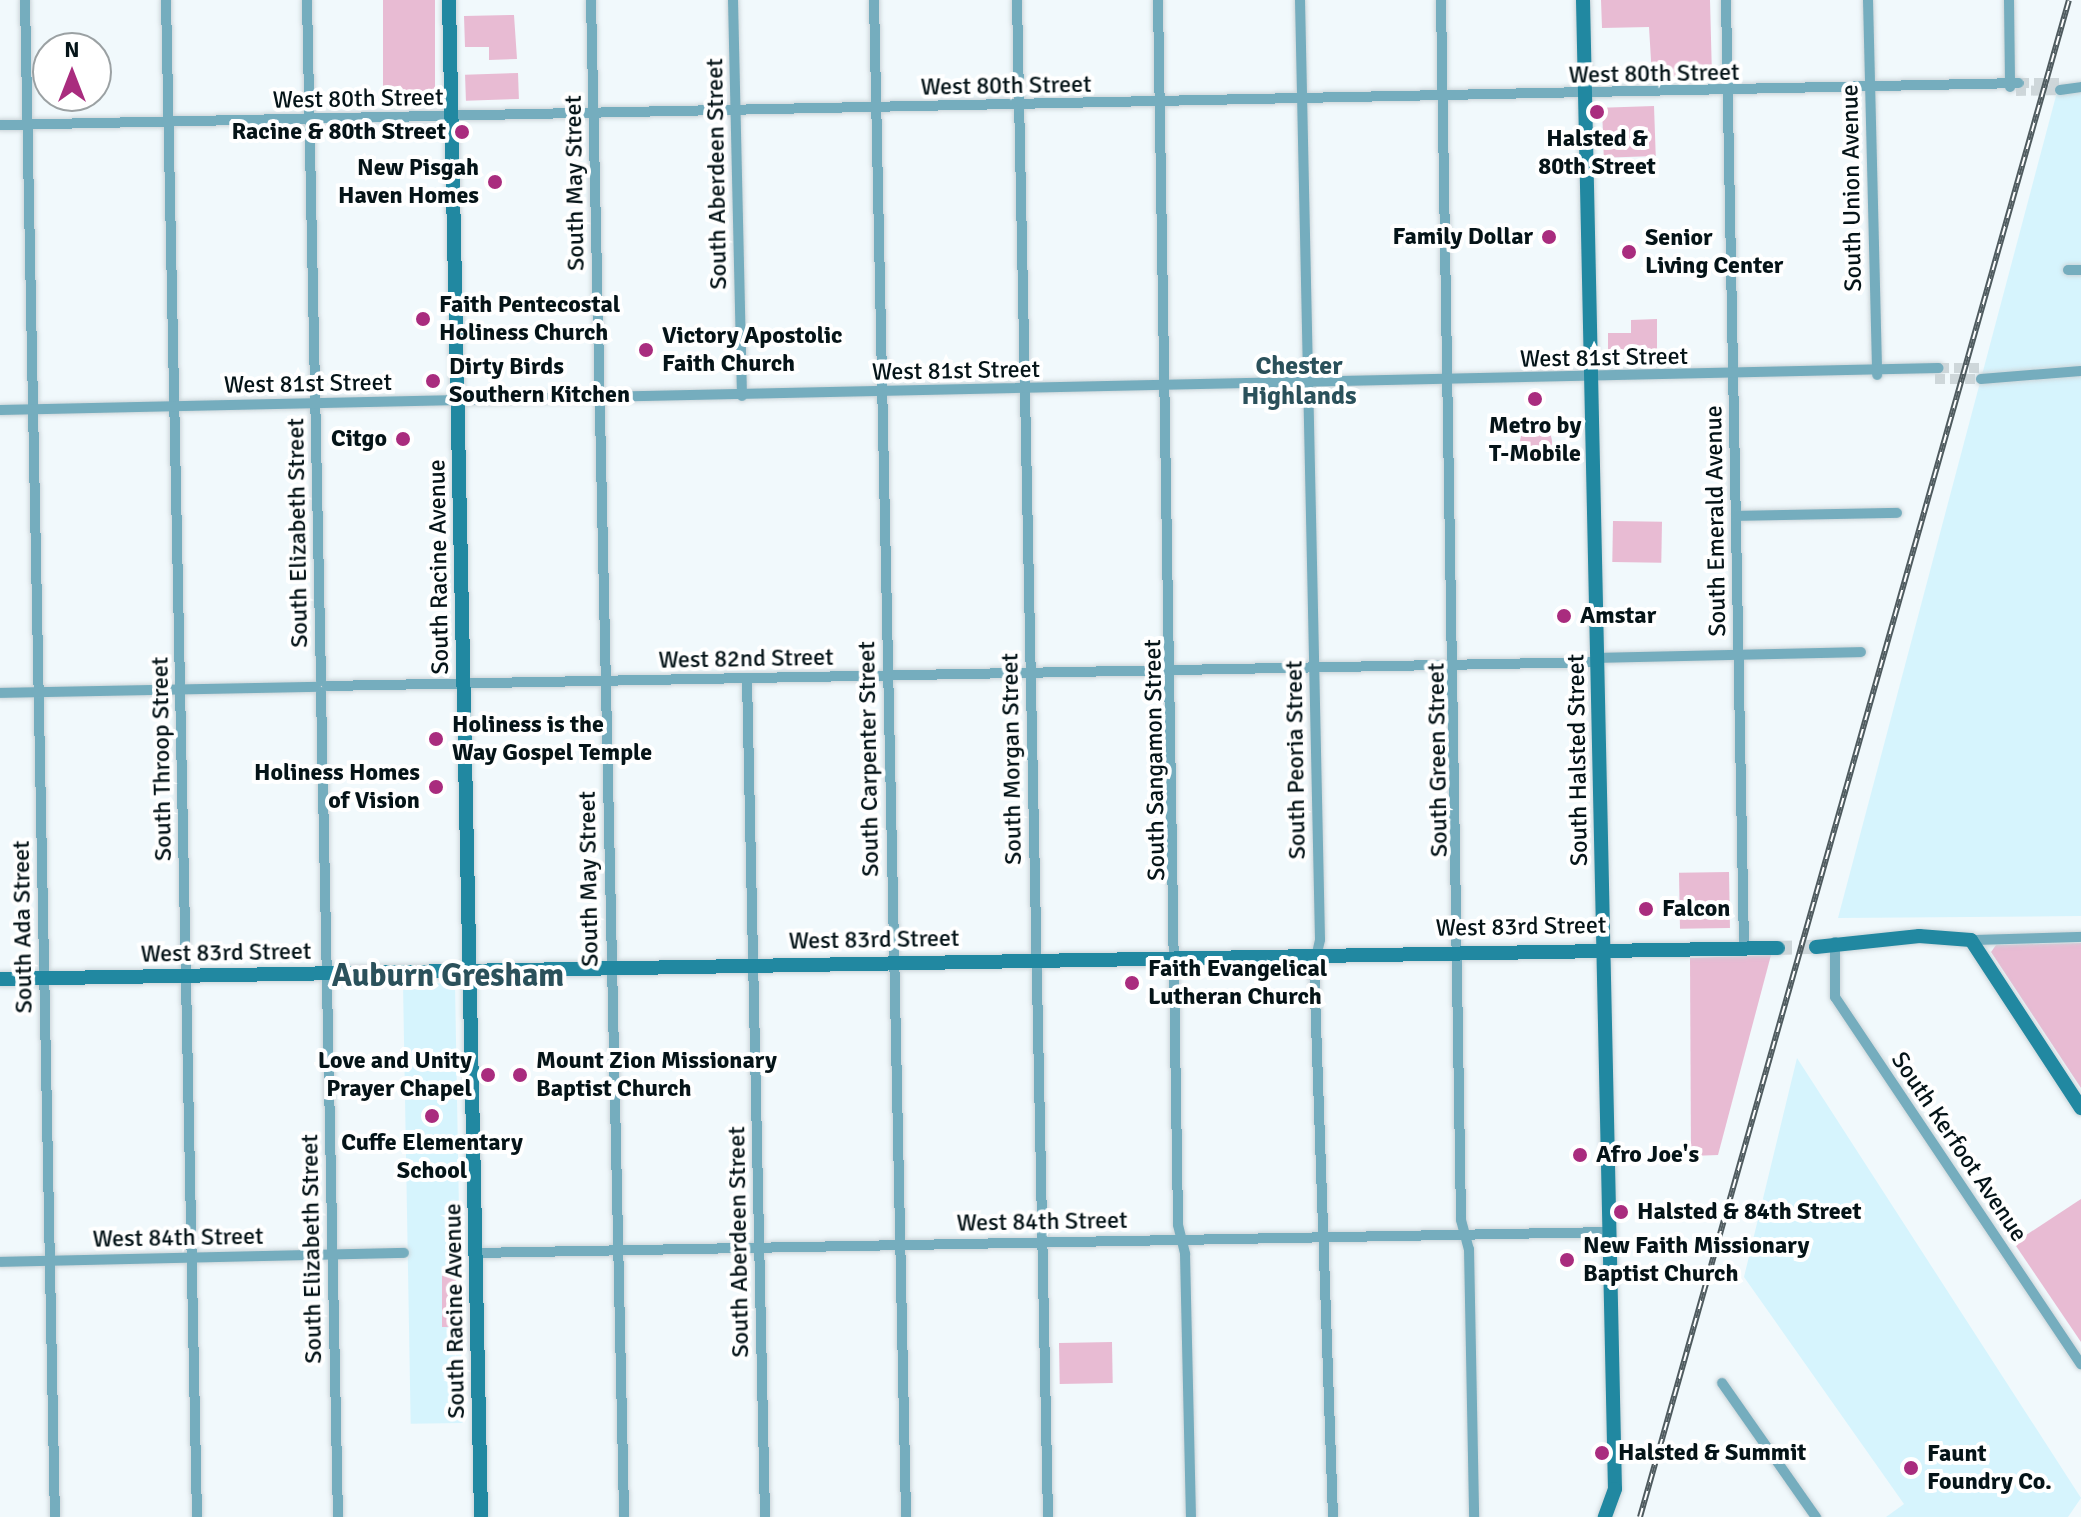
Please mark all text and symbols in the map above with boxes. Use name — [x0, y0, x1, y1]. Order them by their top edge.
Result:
north arrow — [32, 32, 112, 112]
text: N — [64, 36, 80, 63]
street label: South Aberdeen Street — [701, 58, 733, 290]
street label: West 80th Street — [1568, 58, 1740, 90]
street label: West 80th Street — [920, 70, 1092, 102]
street label: West 80th Street — [272, 83, 444, 115]
street label: South Union Avenue — [1836, 84, 1868, 292]
street label: South May Street — [559, 95, 591, 271]
marker: Halsted & 80th Street — [1588, 103, 1606, 121]
place label: Racine & 80th Street — [231, 118, 446, 146]
marker: Racine & 80th Street — [453, 123, 471, 141]
place label: Halsted & 80th Street — [1538, 125, 1656, 181]
place label: New Pisgah Haven Homes — [338, 154, 479, 210]
marker: New Pisgah Haven Homes — [486, 173, 504, 191]
place label: Family Dollar — [1393, 223, 1533, 251]
place label: Senior Living Center — [1645, 224, 1783, 280]
marker: Family Dollar — [1540, 228, 1558, 246]
marker: Senior Living Center — [1620, 243, 1638, 261]
place label: Faith Pentecostal Holiness Church — [439, 291, 620, 347]
marker: Faith Pentecostal Holiness Church — [414, 310, 432, 328]
place label: Victory Apostolic Faith Church — [662, 322, 842, 378]
marker: Victory Apostolic Faith Church — [637, 341, 655, 359]
street label: West 81st Street — [1520, 342, 1688, 374]
district label: Chester Highlands — [1242, 351, 1356, 412]
place label: Dirty Birds Southern Kitchen — [449, 353, 630, 409]
street label: West 81st Street — [872, 355, 1040, 387]
street label: West 81st Street — [224, 368, 392, 400]
marker: Dirty Birds Southern Kitchen — [424, 372, 442, 390]
marker: Metro by T-Mobile — [1526, 390, 1544, 408]
street label: South Emerald Avenue — [1700, 405, 1732, 637]
place label: Metro by T-Mobile — [1489, 412, 1581, 468]
street label: South Elizabeth Street — [282, 418, 314, 648]
place label: Citgo — [331, 425, 387, 453]
marker: Citgo — [394, 430, 412, 448]
street label: South Racine Avenue — [423, 459, 455, 675]
place label: Amstar — [1580, 602, 1656, 630]
marker: Amstar — [1555, 607, 1573, 625]
street label: South Sangamon Street — [1138, 639, 1172, 881]
street label: South Carpenter Street — [853, 641, 885, 877]
street label: West 82nd Street — [658, 643, 834, 675]
street label: South Morgan Street — [996, 653, 1028, 865]
street label: South Halsted Street — [1562, 654, 1594, 866]
street label: South Throop Street — [146, 657, 178, 861]
street label: South Peoria Street — [1280, 660, 1312, 860]
street label: South Green Street — [1422, 663, 1454, 857]
place label: Holiness is the Way Gospel Temple — [452, 711, 652, 767]
marker: Holiness is the Way Gospel Temple — [427, 730, 445, 748]
place label: Holiness Homes of Vision — [254, 759, 420, 815]
marker: Holiness Homes of Vision — [427, 778, 445, 796]
street label: South May Street — [573, 791, 605, 967]
street label: South Ada Street — [7, 840, 39, 1014]
place label: Falcon — [1662, 895, 1730, 923]
marker: Falcon — [1637, 900, 1655, 918]
street label: West 83rd Street — [1435, 911, 1607, 943]
street label: West 83rd Street — [788, 924, 960, 956]
street label: West 83rd Street — [140, 937, 312, 969]
place label: Faith Evangelical Lutheran Church — [1148, 955, 1327, 1011]
district label: Auburn Gresham — [332, 957, 564, 995]
marker: Faith Evangelical Lutheran Church — [1123, 974, 1141, 992]
place label: Love and Unity Prayer Chapel — [318, 1047, 472, 1103]
place label: Mount Zion Missionary Baptist Church — [536, 1047, 777, 1103]
street label: South Kerfoot Avenue — [1885, 1047, 2033, 1247]
marker: Love and Unity Prayer Chapel — [479, 1066, 497, 1084]
marker: Mount Zion Missionary Baptist Church — [511, 1066, 529, 1084]
marker: Cuffe Elementary School — [423, 1107, 441, 1125]
street label: South Aberdeen Street — [723, 1126, 755, 1358]
place label: Cuffe Elementary School — [341, 1129, 523, 1185]
street label: South Elizabeth Street — [296, 1134, 328, 1364]
place label: Afro Joe's — [1596, 1141, 1699, 1169]
marker: Afro Joe's — [1571, 1146, 1589, 1164]
place label: Halsted & 84th Street — [1637, 1198, 1861, 1226]
street label: South Racine Avenue — [439, 1203, 471, 1419]
marker: Halsted & 84th Street — [1612, 1203, 1630, 1221]
street label: West 84th Street — [956, 1206, 1128, 1238]
street label: West 84th Street — [92, 1222, 264, 1254]
place label: New Faith Missionary Baptist Church — [1583, 1232, 1809, 1288]
marker: New Faith Missionary Baptist Church — [1558, 1251, 1576, 1269]
place label: Halsted & Summit — [1618, 1439, 1806, 1467]
place label: Faunt Foundry Co. — [1927, 1440, 2052, 1496]
marker: Halsted & Summit — [1593, 1444, 1611, 1462]
marker: Faunt Foundry Co. — [1902, 1459, 1920, 1477]

